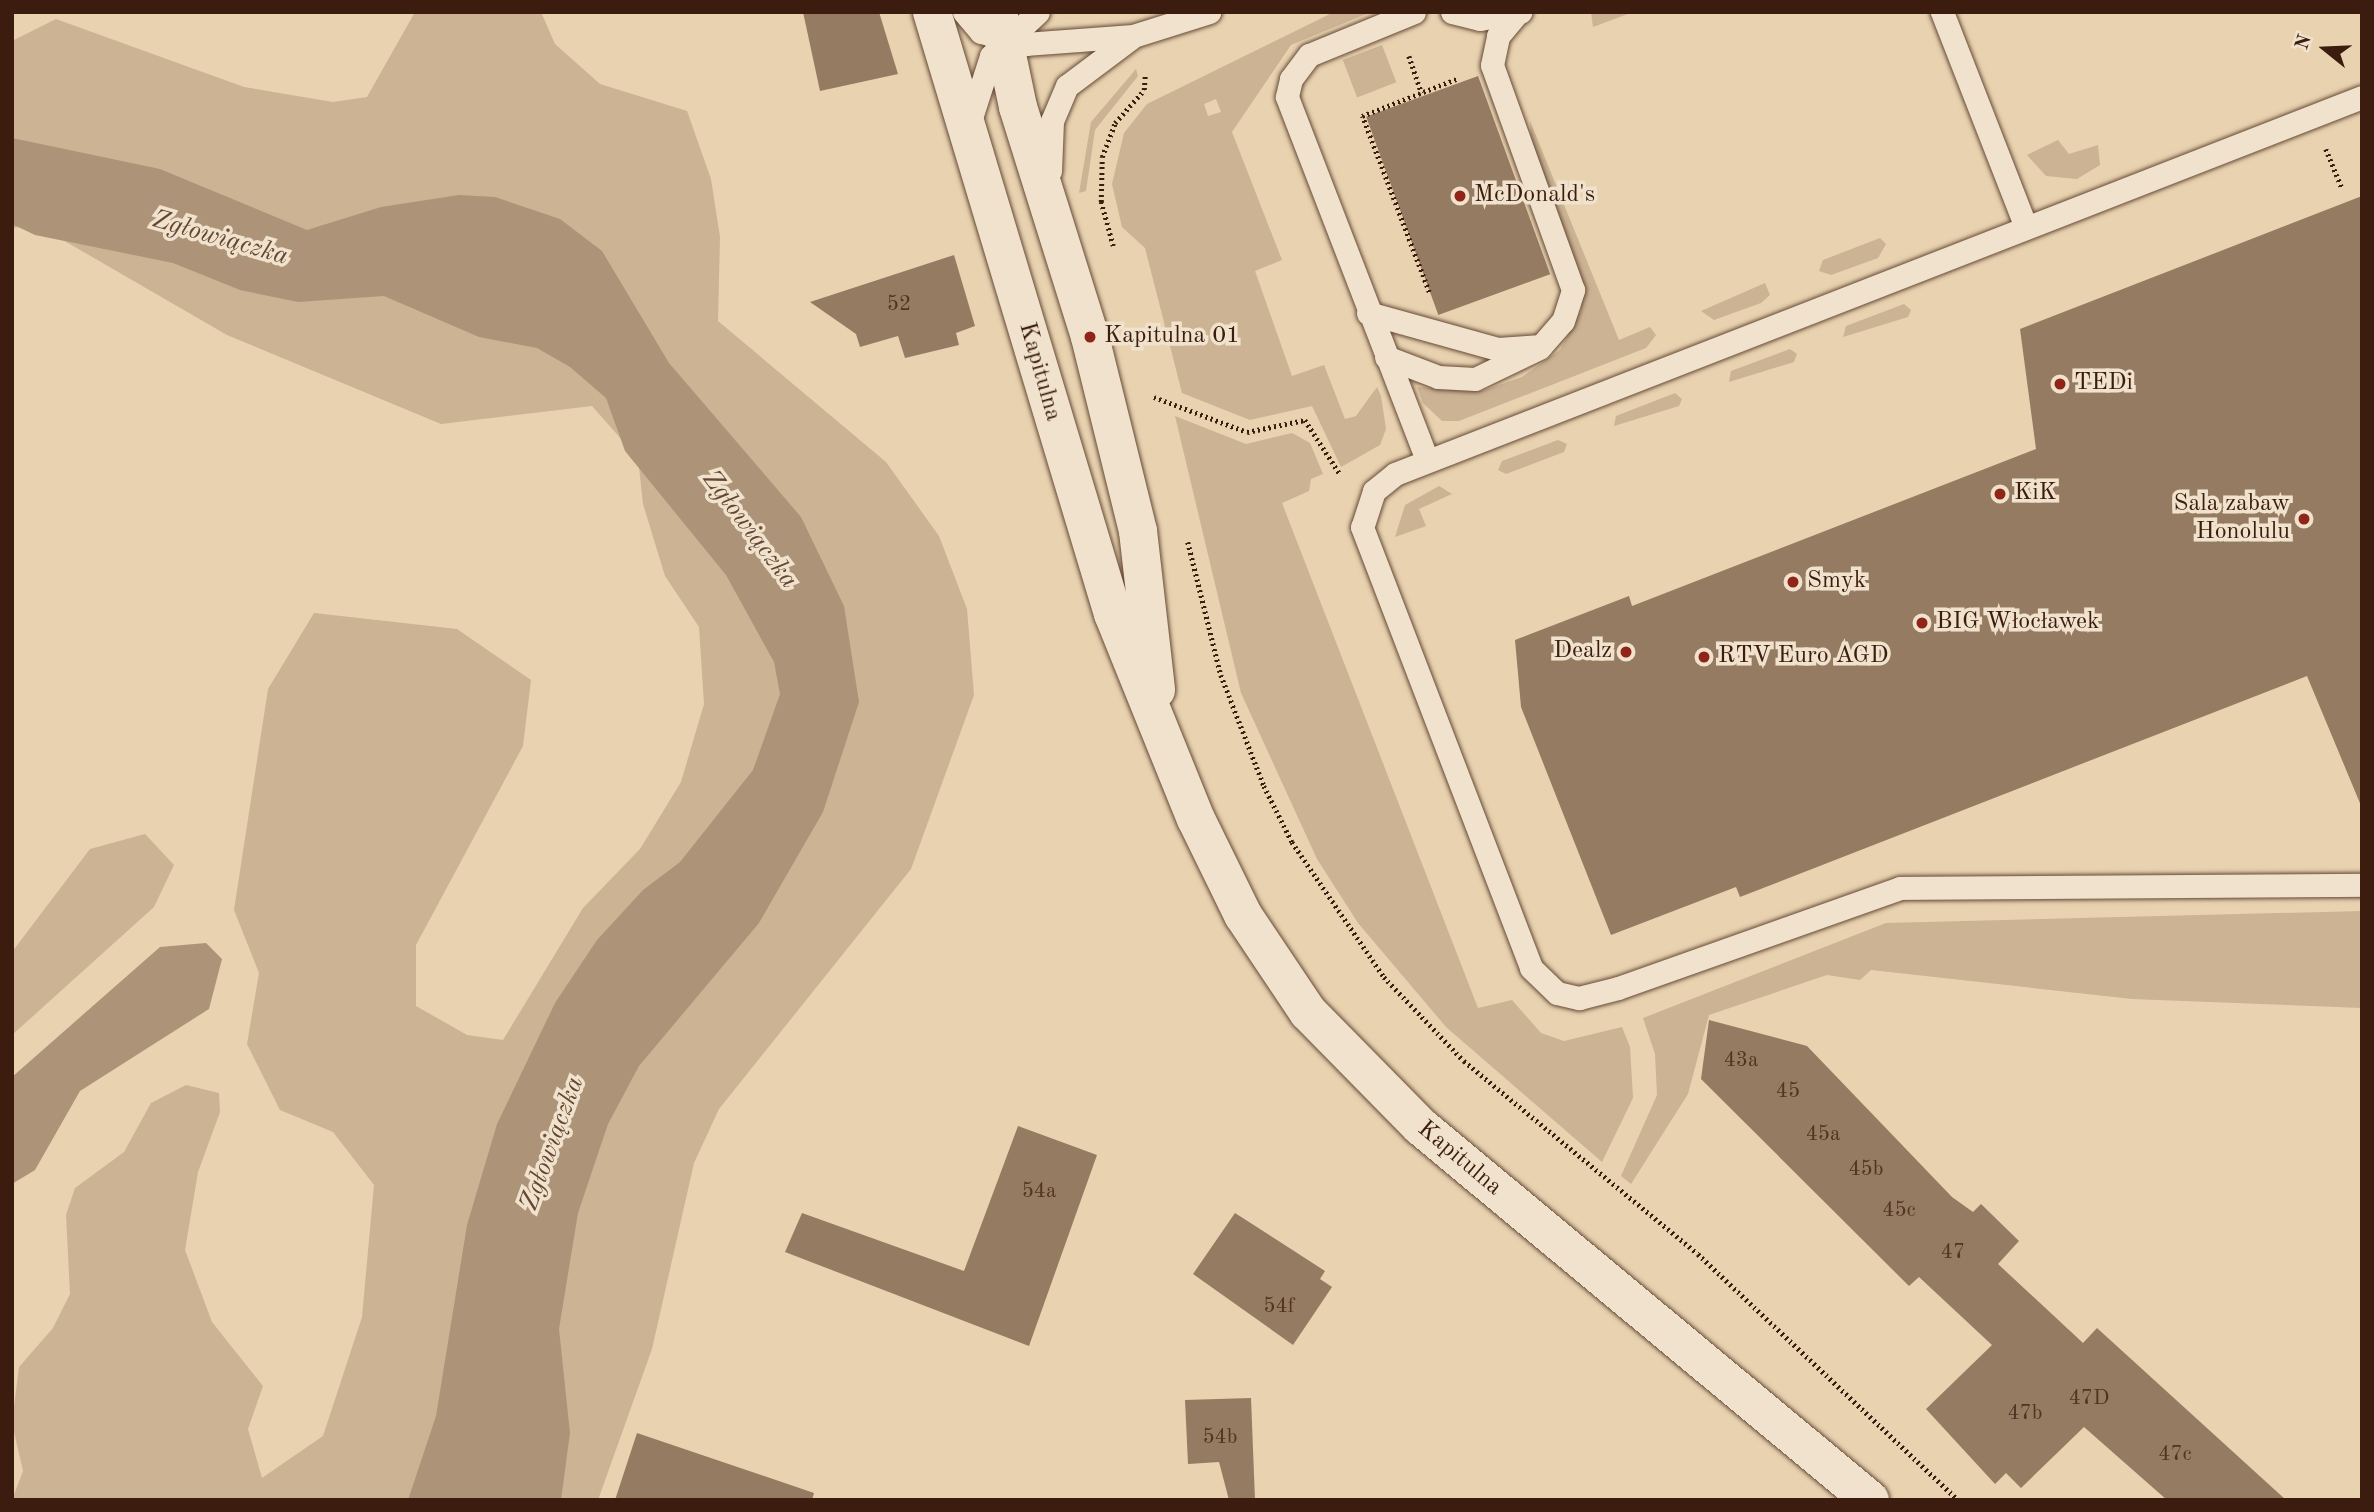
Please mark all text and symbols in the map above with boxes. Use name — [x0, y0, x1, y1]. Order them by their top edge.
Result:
north arrow — [2290, 14, 2360, 84]
text: N — [2293, 33, 2316, 52]
place label: McDonald's — [1474, 182, 1595, 210]
marker: McDonald's — [1452, 188, 1468, 204]
water label: Zgłowiączka — [148, 205, 292, 273]
house number: 52 — [887, 292, 911, 318]
street label: Kapitulna — [1011, 319, 1067, 425]
place label: Kapitulna 01 — [1104, 323, 1240, 351]
marker: Kapitulna 01 — [1082, 329, 1098, 345]
place label: TEDi — [2074, 370, 2133, 398]
marker: TEDi — [2052, 376, 2068, 392]
water label: Zgłowiączka — [694, 465, 804, 595]
place label: KiK — [2014, 480, 2057, 508]
marker: KiK — [1992, 486, 2008, 502]
place label: Sala zabaw Honolulu — [2174, 491, 2290, 547]
marker: Sala zabaw Honolulu — [2296, 511, 2312, 527]
place label: Smyk — [1807, 568, 1866, 596]
marker: Smyk — [1785, 574, 1801, 590]
place label: BIG Włocławek — [1936, 609, 2100, 637]
marker: BIG Włocławek — [1914, 615, 1930, 631]
place label: Dealz — [1553, 638, 1612, 666]
place label: RTV Euro AGD — [1718, 643, 1889, 671]
marker: Dealz — [1618, 644, 1634, 660]
marker: RTV Euro AGD — [1696, 649, 1712, 665]
house number: 43a — [1724, 1048, 1758, 1074]
water label: Zgłowiączka — [514, 1073, 592, 1215]
house number: 45 — [1776, 1079, 1800, 1105]
street label: Kapitulna — [1411, 1115, 1507, 1203]
house number: 45a — [1806, 1122, 1840, 1148]
house number: 45b — [1848, 1157, 1884, 1183]
house number: 54a — [1022, 1179, 1056, 1205]
house number: 45c — [1882, 1198, 1916, 1224]
house number: 47 — [1941, 1240, 1965, 1266]
house number: 54f — [1263, 1294, 1295, 1320]
house number: 47D — [2069, 1386, 2109, 1412]
house number: 47b — [2007, 1401, 2043, 1427]
house number: 54b — [1202, 1425, 1238, 1451]
house number: 47c — [2158, 1442, 2192, 1468]

